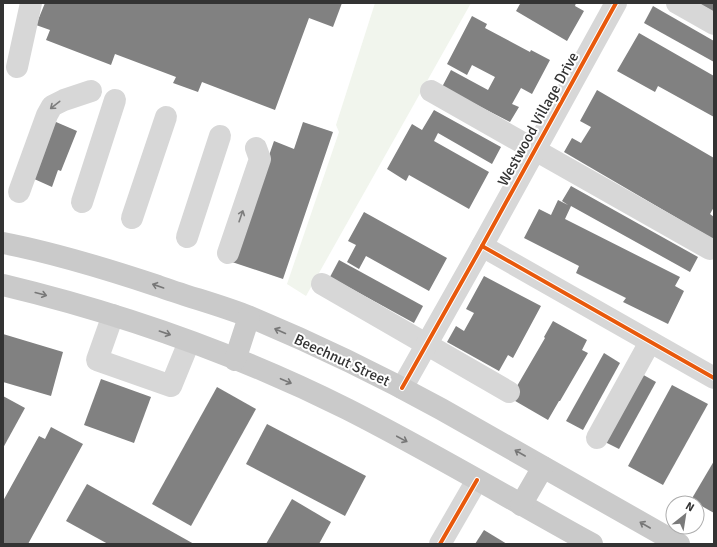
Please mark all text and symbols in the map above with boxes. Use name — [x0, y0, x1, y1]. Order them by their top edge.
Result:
street label: Westwood Village Drive — [494, 49, 582, 189]
one-way arrow — [50, 101, 60, 110]
one-way arrow — [238, 209, 245, 222]
one-way arrow — [152, 282, 164, 290]
one-way arrow — [34, 291, 47, 299]
one-way arrow — [274, 327, 286, 334]
one-way arrow — [158, 330, 171, 337]
street label: Beechnut Street — [291, 330, 393, 390]
one-way arrow — [279, 378, 291, 385]
one-way arrow — [396, 435, 408, 443]
one-way arrow — [514, 449, 526, 457]
north arrow — [665, 495, 705, 535]
text: N — [683, 499, 696, 514]
one-way arrow — [639, 520, 651, 528]

